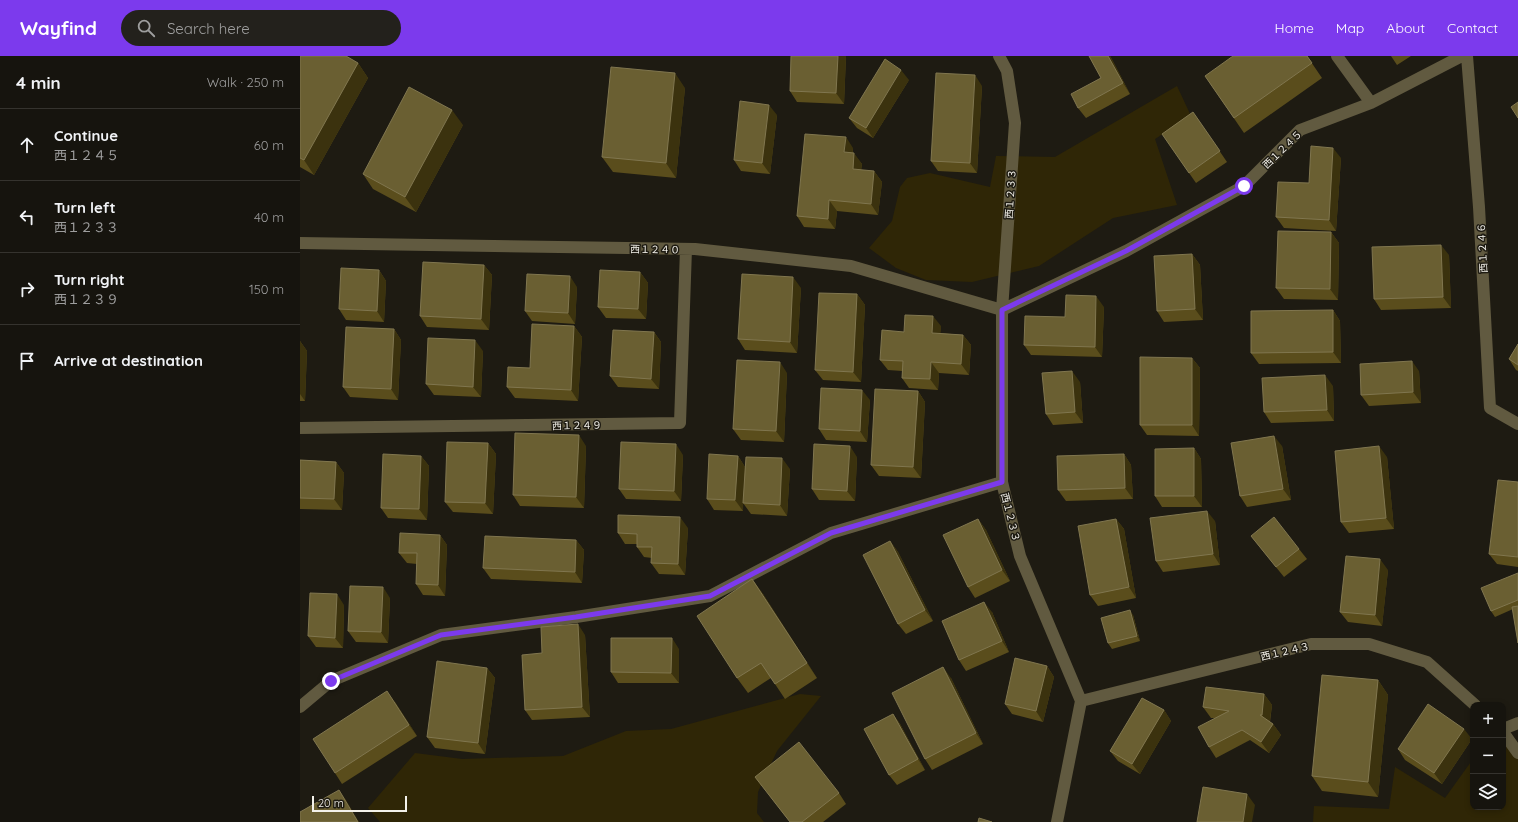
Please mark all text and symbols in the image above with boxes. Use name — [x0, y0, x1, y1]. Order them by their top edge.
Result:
search box — [121, 10, 401, 46]
text: Wayfind — [20, 16, 97, 40]
icon: search — [135, 17, 157, 39]
text: Search here — [167, 19, 250, 38]
text: Home — [1275, 19, 1314, 37]
text: Map — [1336, 19, 1364, 37]
text: About — [1386, 19, 1425, 37]
text: Contact — [1447, 19, 1498, 37]
text: 4 min — [16, 72, 61, 93]
text: Walk · 250 m — [207, 74, 284, 90]
text: Continue — [54, 126, 118, 145]
street label: 西１２４５ — [1260, 127, 1305, 171]
icon: ahead — [16, 134, 38, 156]
text: 60 m — [254, 137, 284, 153]
text: 西１２４５ — [54, 147, 119, 163]
street label: 西１２３３ — [1002, 169, 1019, 219]
route start — [1235, 177, 1253, 195]
text: Turn left — [54, 198, 116, 217]
icon: left — [16, 206, 38, 228]
text: 40 m — [254, 209, 284, 225]
text: 西１２３３ — [54, 219, 119, 235]
street label: 西１２４６ — [1475, 223, 1490, 273]
street label: 西１２４０ — [630, 243, 680, 256]
text: Turn right — [54, 270, 125, 289]
icon: right — [16, 278, 38, 300]
text: 150 m — [249, 281, 284, 297]
text: 西１２３９ — [54, 291, 119, 307]
icon: arrive — [16, 350, 38, 372]
text: Arrive at destination — [54, 351, 203, 370]
street label: 西１２４９ — [552, 419, 602, 432]
street label: 西１２３３ — [998, 491, 1023, 543]
street label: 西１２４３ — [1259, 640, 1311, 663]
route end — [322, 672, 340, 690]
map controls — [1470, 702, 1506, 810]
button: + — [1470, 702, 1506, 738]
button: − — [1470, 738, 1506, 774]
button: layers — [1470, 774, 1506, 810]
scale bar — [312, 794, 407, 813]
text: 20 m — [318, 796, 344, 810]

